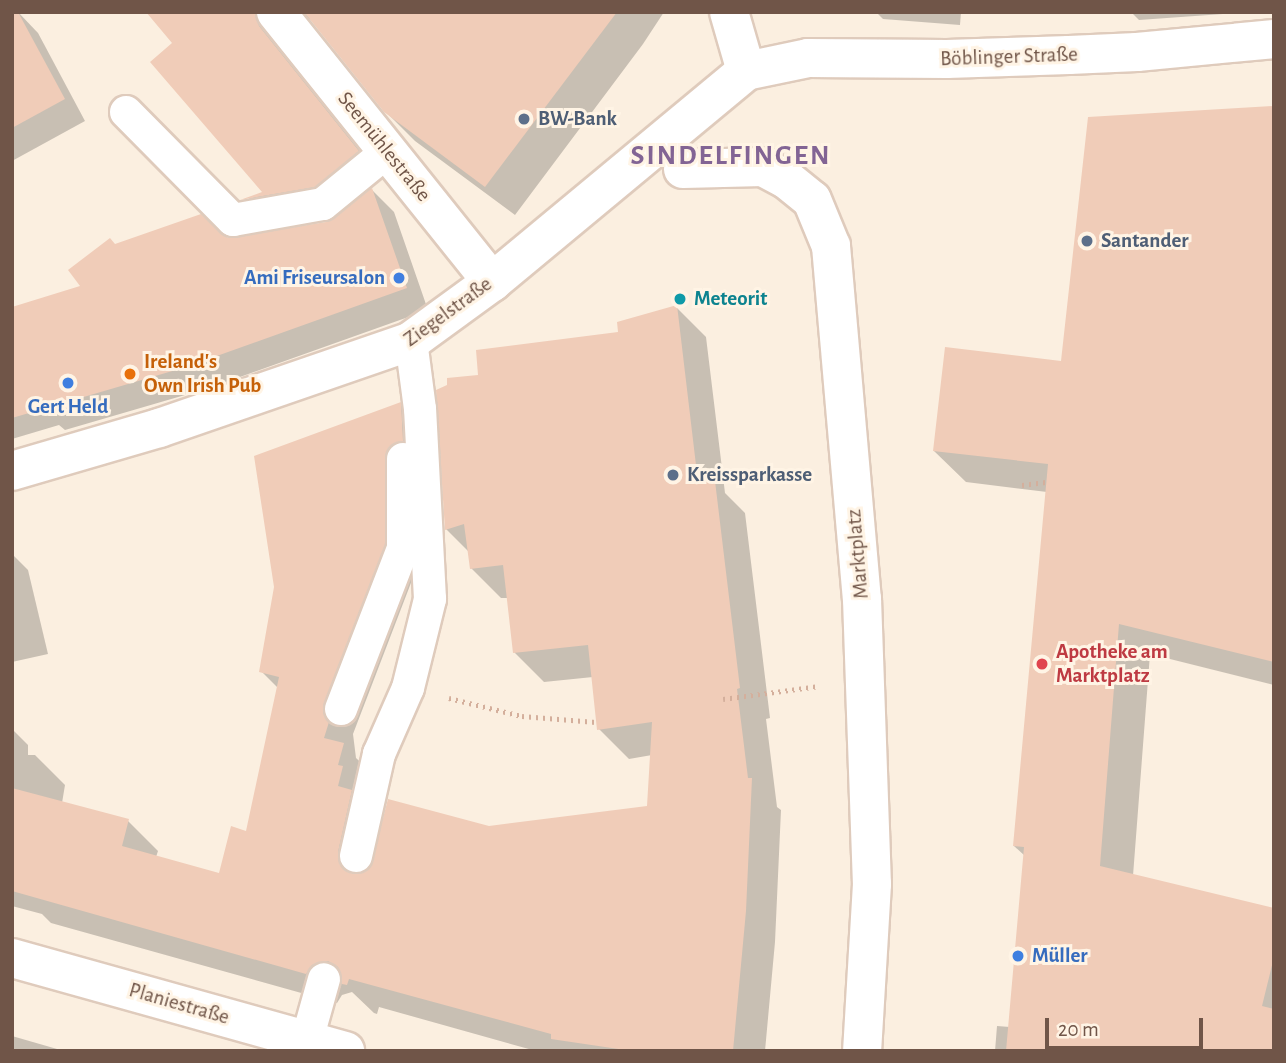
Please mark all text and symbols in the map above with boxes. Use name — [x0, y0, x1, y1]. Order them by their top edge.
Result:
street label: Böblinger Straße — [940, 42, 1078, 72]
street label: Seemühlestraße — [332, 87, 436, 207]
place label: BW-Bank — [538, 106, 617, 132]
marker: BW-Bank — [516, 111, 532, 127]
district label: SINDELFINGEN — [632, 139, 830, 173]
place label: Santander — [1101, 228, 1189, 254]
marker: Santander — [1079, 233, 1095, 249]
place label: Ami Friseursalon — [244, 265, 385, 291]
marker: Ami Friseursalon — [391, 270, 407, 286]
street label: Ziegelstraße — [399, 272, 497, 352]
place label: Meteorit — [694, 286, 767, 312]
marker: Meteorit — [672, 291, 688, 307]
place label: Ireland's Own Irish Pub — [144, 349, 261, 399]
marker: Ireland's Own Irish Pub — [122, 366, 138, 382]
marker: Gert Held — [60, 375, 76, 391]
place label: Gert Held — [28, 394, 108, 420]
place label: Kreissparkasse — [687, 462, 812, 488]
marker: Kreissparkasse — [665, 467, 681, 483]
street label: Marktplatz — [842, 508, 874, 600]
place label: Apotheke am Marktplatz — [1056, 639, 1168, 689]
marker: Apotheke am Marktplatz — [1034, 656, 1050, 672]
place label: Müller — [1032, 943, 1088, 969]
marker: Müller — [1010, 948, 1026, 964]
street label: Planiestraße — [126, 978, 232, 1030]
scale bar — [1048, 1004, 1206, 1048]
text: 20 m — [1058, 1019, 1099, 1040]

